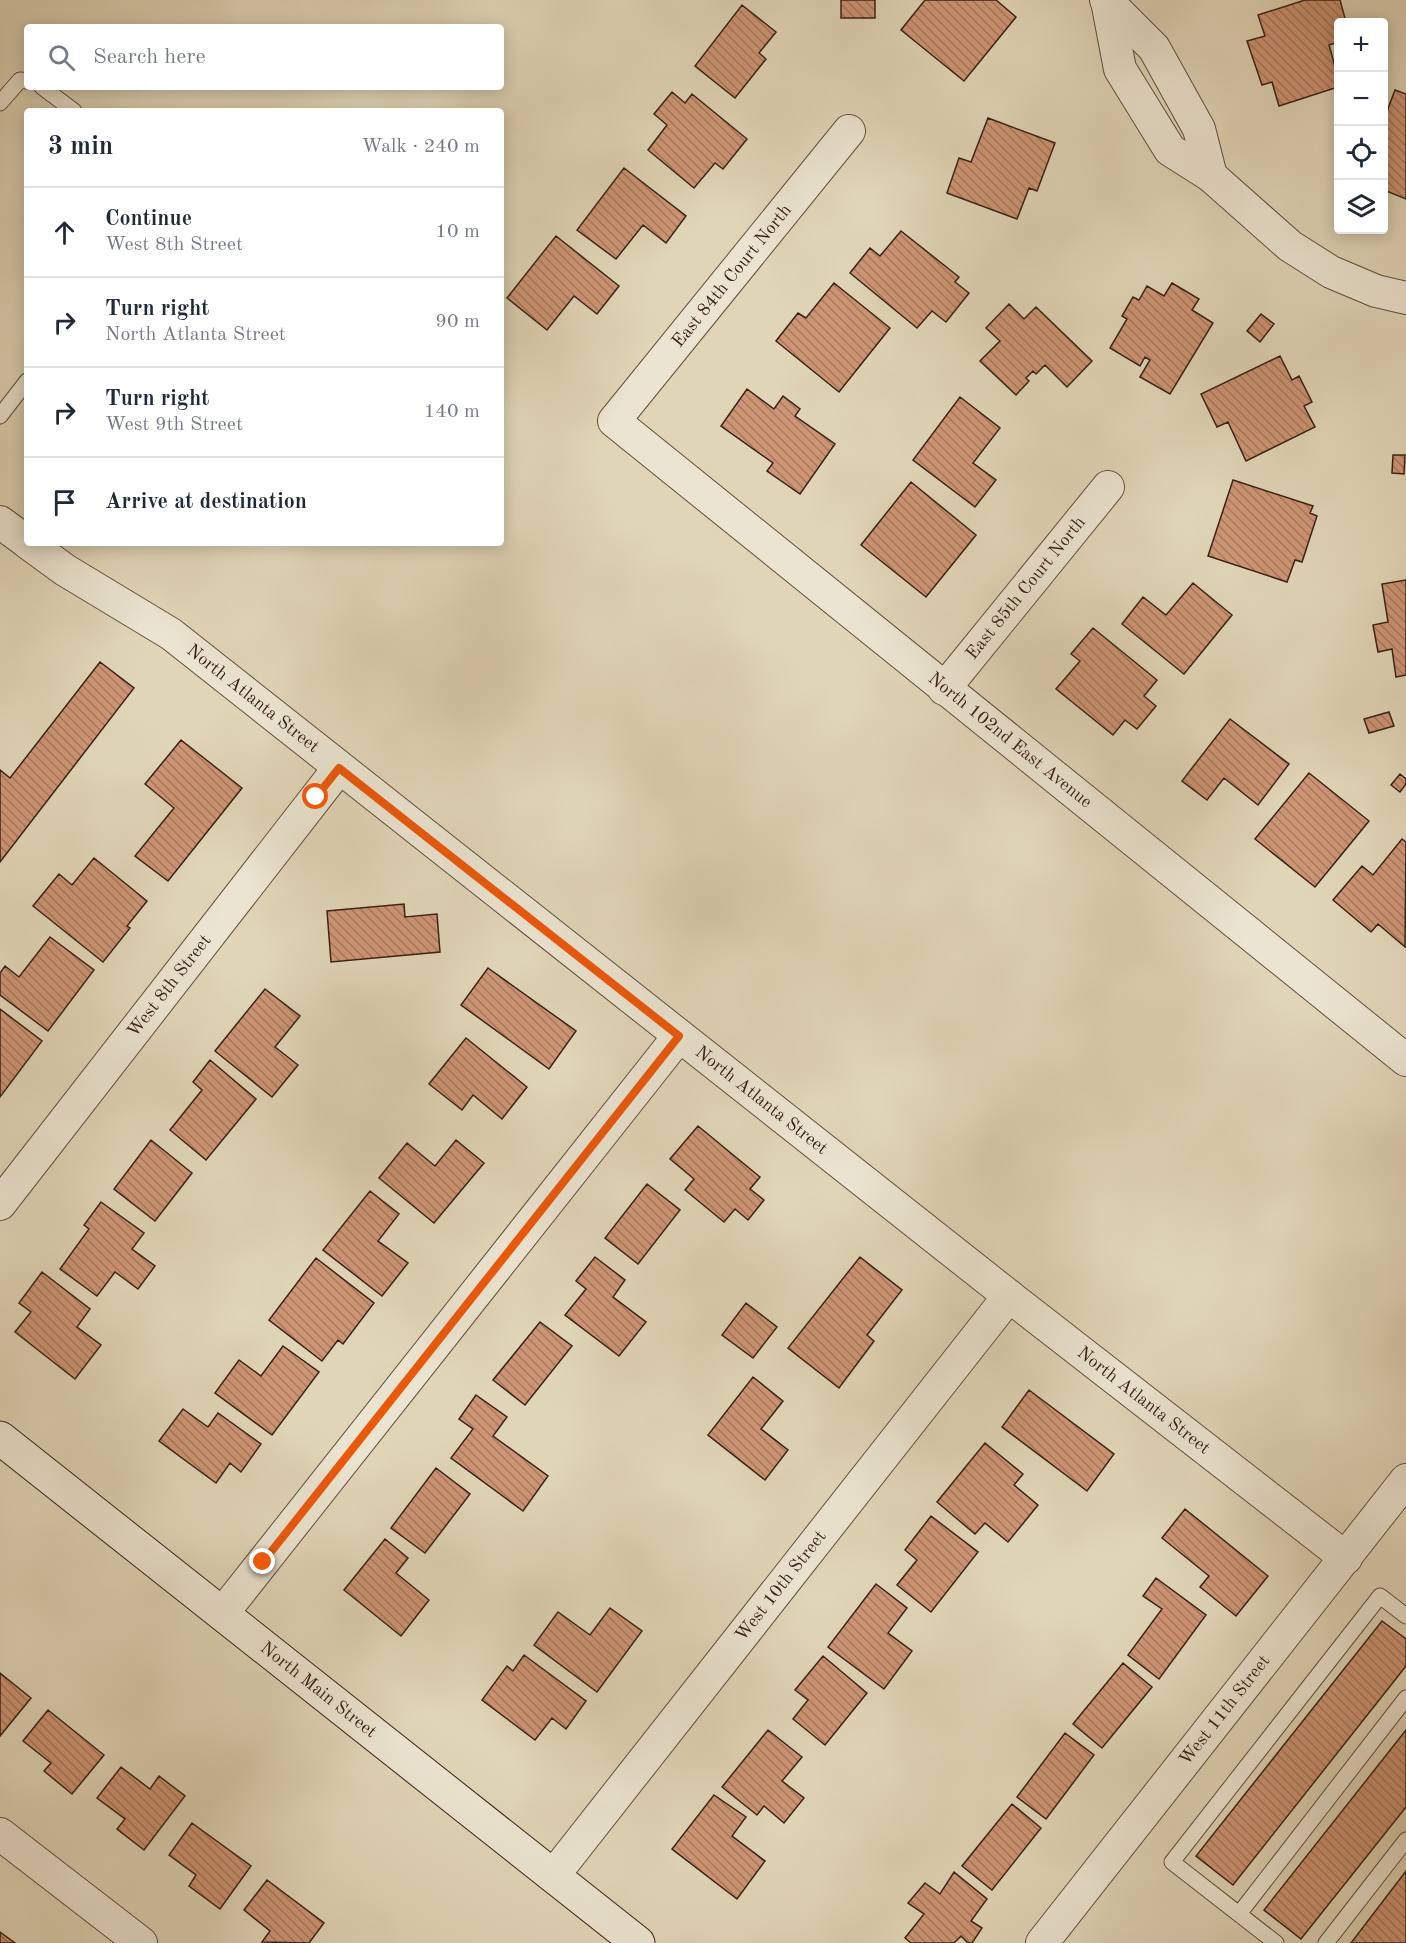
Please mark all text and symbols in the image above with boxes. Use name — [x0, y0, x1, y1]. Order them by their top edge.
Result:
map controls — [1334, 18, 1388, 234]
button: + — [1334, 18, 1388, 72]
search box — [24, 24, 504, 90]
icon: search — [45, 41, 78, 74]
text: Search here — [93, 46, 206, 68]
button: − — [1334, 72, 1388, 126]
button: locate — [1334, 126, 1388, 180]
text: 3 min — [48, 134, 113, 160]
text: Walk · 240 m — [361, 137, 480, 157]
button: layers — [1334, 180, 1388, 234]
street label: East 84th Court North — [669, 201, 795, 351]
text: Continue — [105, 208, 192, 230]
icon: ahead — [48, 216, 81, 249]
text: 10 m — [435, 222, 480, 242]
text: West 8th Street — [105, 235, 243, 255]
text: Turn right — [105, 298, 209, 320]
icon: right — [48, 306, 81, 339]
text: 90 m — [435, 312, 480, 332]
text: North Atlanta Street — [105, 325, 286, 345]
text: Turn right — [105, 388, 209, 410]
icon: right — [48, 396, 81, 429]
text: 140 m — [424, 402, 480, 422]
text: West 9th Street — [105, 415, 243, 435]
icon: arrive — [48, 486, 81, 519]
text: Arrive at destination — [105, 491, 307, 513]
street label: East 85th Court North — [963, 513, 1089, 663]
street label: North Atlanta Street — [183, 641, 322, 756]
street label: North 102nd East Avenue — [925, 669, 1095, 812]
route start — [302, 783, 328, 809]
street label: West 8th Street — [124, 932, 215, 1041]
street label: North Atlanta Street — [692, 1043, 831, 1158]
street label: North Atlanta Street — [1074, 1343, 1213, 1458]
street label: West 10th Street — [732, 1527, 830, 1644]
route end — [249, 1548, 275, 1574]
street label: North Main Street — [257, 1639, 380, 1741]
street label: West 11th Street — [1176, 1652, 1274, 1769]

